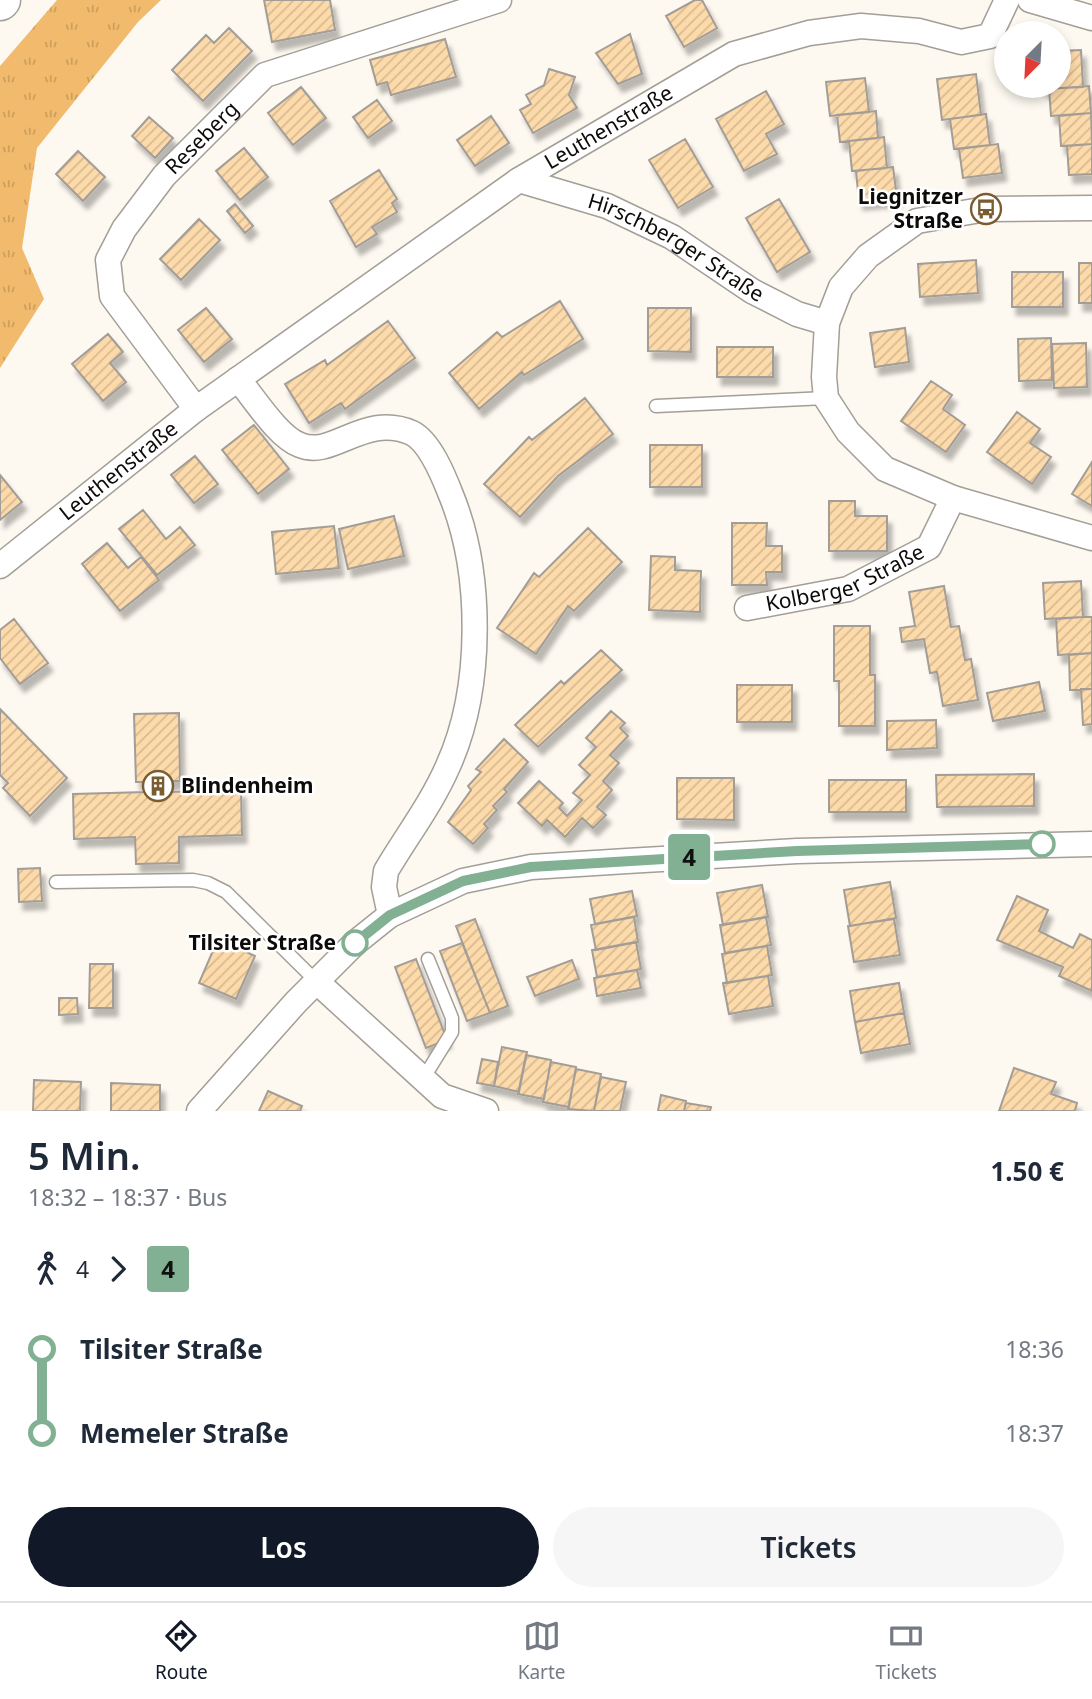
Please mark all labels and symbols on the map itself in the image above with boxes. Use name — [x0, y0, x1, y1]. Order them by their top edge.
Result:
north arrow — [994, 21, 1071, 98]
street label: Leuthenstraße — [539, 78, 677, 175]
street label: Reseberg — [158, 95, 244, 180]
place label: Liegnitzer Straße — [858, 182, 964, 234]
street label: Hirschberger Straße — [585, 186, 769, 308]
bus stop icon: Liegnitzer Straße — [969, 192, 1003, 226]
street label: Leuthenstraße — [53, 414, 183, 526]
street label: Kolberger Straße — [763, 537, 929, 617]
building icon: Blindenheim — [141, 769, 175, 803]
place label: Blindenheim — [181, 771, 314, 799]
unlabelled marker — [1029, 831, 1055, 857]
line badge: 4 — [666, 834, 712, 880]
place label: Tilsiter Straße — [188, 928, 336, 956]
marker: Tilsiter Straße — [342, 930, 368, 956]

